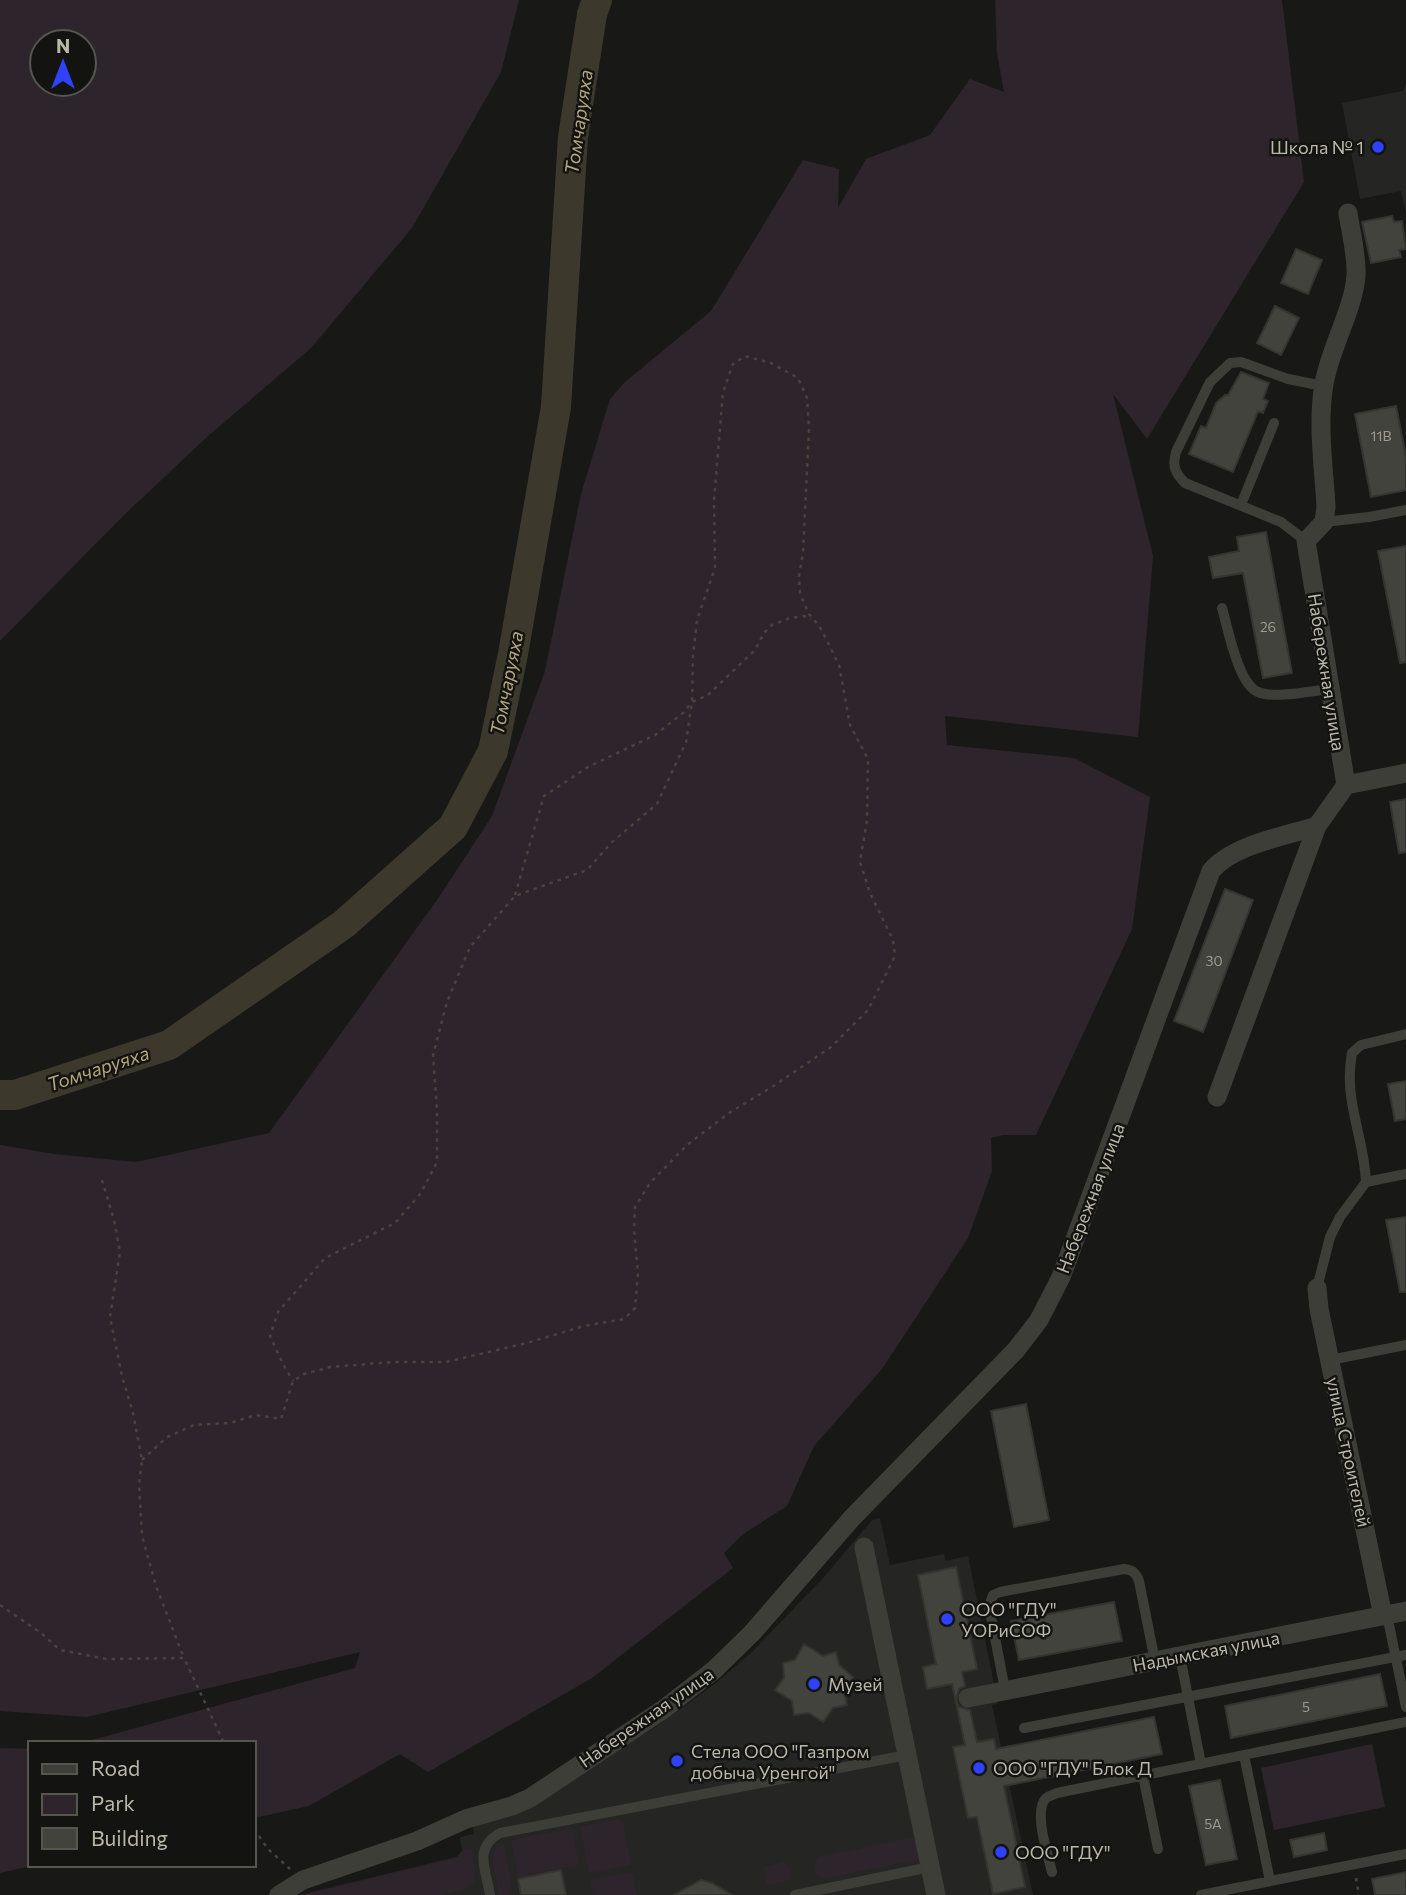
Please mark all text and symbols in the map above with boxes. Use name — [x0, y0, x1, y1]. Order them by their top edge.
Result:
north arrow — [28, 28, 98, 98]
text: N — [56, 34, 70, 57]
water label: Томчаруяха — [559, 68, 597, 176]
place label: Школа № 1 — [1270, 136, 1364, 158]
marker: Школа № 1 — [1370, 139, 1386, 155]
house number: 11В — [1370, 427, 1392, 444]
street label: Набережная улица — [1304, 592, 1350, 752]
house number: 26 — [1260, 618, 1276, 635]
water label: Томчаруяха — [485, 629, 527, 737]
house number: 30 — [1205, 952, 1223, 969]
water label: Томчаруяха — [44, 1041, 152, 1095]
street label: Набережная улица — [1051, 1120, 1129, 1276]
street label: улица Строителей — [1322, 1375, 1376, 1529]
place label: ООО "ГДУ" УОРиСОФ — [961, 1598, 1057, 1641]
marker: ООО "ГДУ" УОРиСОФ — [939, 1611, 955, 1627]
street label: Надымская улица — [1131, 1626, 1281, 1676]
street label: Набережная улица — [574, 1662, 718, 1772]
place label: Музей — [828, 1673, 883, 1695]
marker: Музей — [806, 1676, 822, 1692]
house number: 5 — [1302, 1698, 1310, 1715]
place label: Стела ООО "Газпром добыча Уренгой" — [691, 1740, 869, 1783]
legend — [28, 1741, 256, 1867]
marker: Стела ООО "Газпром добыча Уренгой" — [669, 1753, 685, 1769]
text: Road — [91, 1755, 140, 1780]
place label: ООО "ГДУ" Блок Д — [993, 1757, 1152, 1779]
marker: ООО "ГДУ" Блок Д — [971, 1760, 987, 1776]
text: Park — [91, 1790, 135, 1815]
house number: 5А — [1204, 1815, 1222, 1832]
text: Building — [91, 1825, 168, 1850]
place label: ООО "ГДУ" — [1015, 1841, 1111, 1863]
marker: ООО "ГДУ" — [993, 1844, 1009, 1860]

